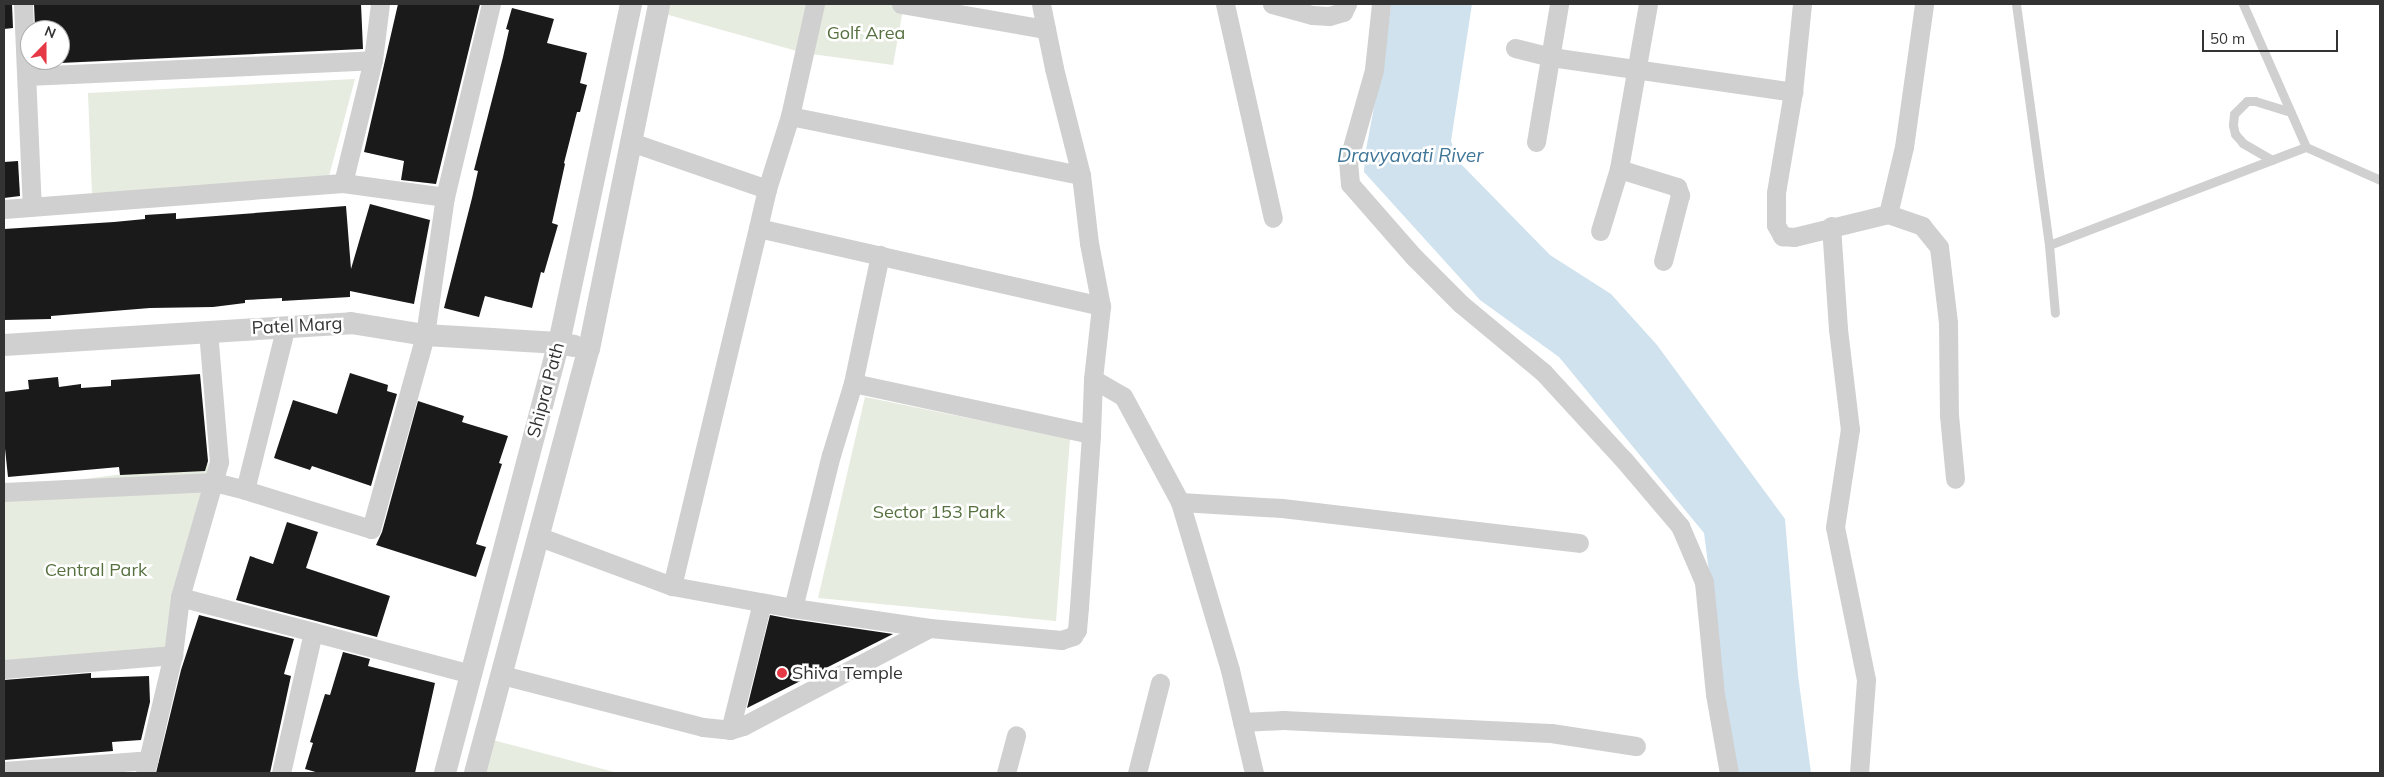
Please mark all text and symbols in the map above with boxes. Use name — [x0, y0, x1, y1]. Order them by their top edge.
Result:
north arrow — [20, 20, 70, 70]
scale bar — [2204, 20, 2340, 52]
text: N — [42, 22, 59, 42]
park label: Golf Area — [827, 22, 905, 44]
text: 50 m — [2210, 29, 2245, 48]
water label: Dravyavati River — [1337, 145, 1483, 167]
street label: Patel Marg — [251, 313, 343, 339]
street label: Shipra Path — [523, 340, 569, 440]
park label: Sector 153 Park — [873, 501, 1005, 523]
park label: Central Park — [45, 559, 147, 581]
place label: Shiva Temple — [792, 662, 903, 684]
marker: Shiva Temple — [776, 667, 788, 679]

